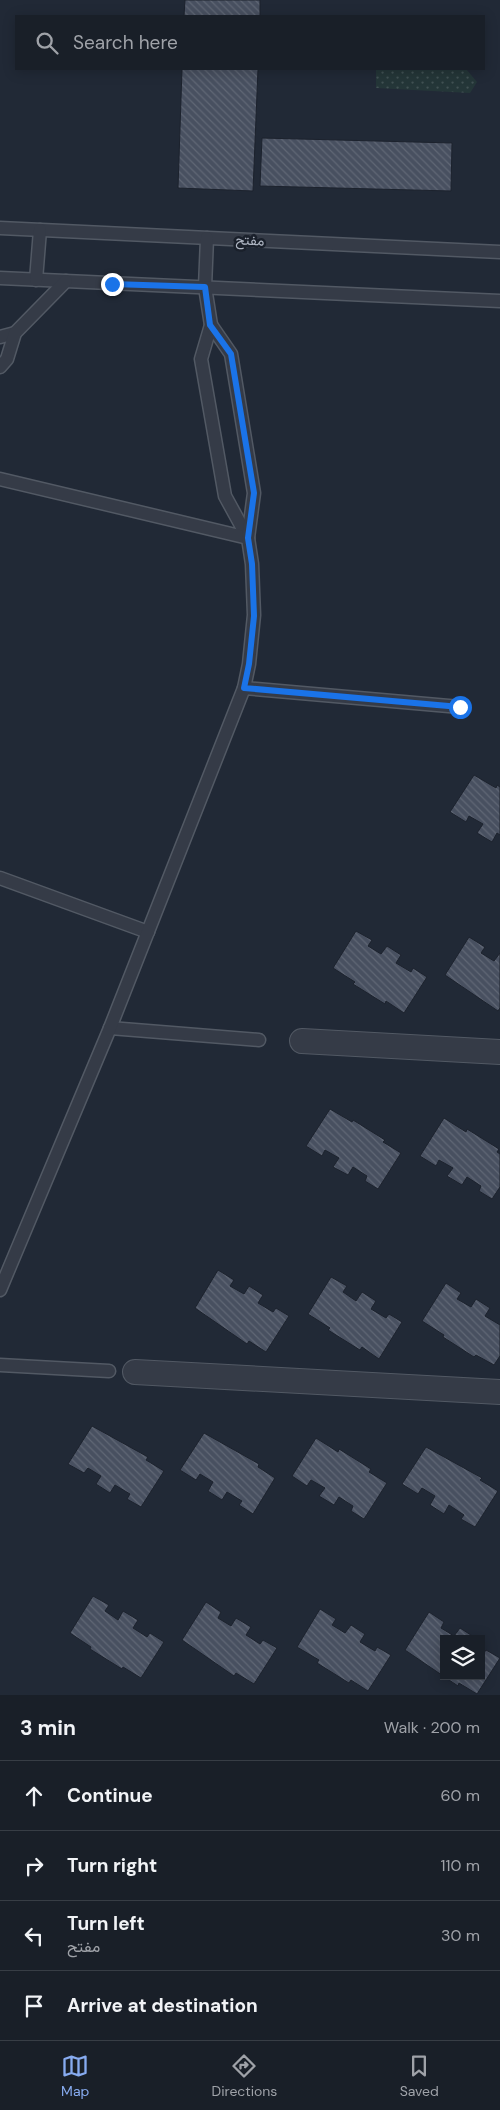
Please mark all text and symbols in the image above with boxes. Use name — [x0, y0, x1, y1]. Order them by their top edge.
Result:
search box — [15, 15, 485, 70]
icon: search — [33, 29, 61, 57]
text: Search here — [73, 30, 178, 55]
street label: مفتح — [235, 230, 265, 252]
route end — [101, 273, 124, 296]
route start — [449, 696, 472, 719]
map controls — [440, 1635, 485, 1680]
button: layers — [440, 1635, 485, 1680]
text: 3 min — [20, 1714, 76, 1742]
text: Walk · 200 m — [384, 1717, 480, 1738]
icon: ahead — [20, 1782, 48, 1810]
text: Continue — [67, 1783, 153, 1808]
text: 60 m — [440, 1785, 480, 1806]
icon: right — [20, 1852, 48, 1880]
text: Turn right — [67, 1853, 157, 1878]
text: 110 m — [441, 1855, 480, 1876]
text: Turn left — [67, 1911, 145, 1936]
icon: left — [20, 1922, 48, 1950]
text: 30 m — [441, 1925, 480, 1946]
text: مفتح — [67, 1936, 100, 1957]
icon: arrive — [20, 1992, 48, 2020]
text: Arrive at destination — [67, 1993, 258, 2018]
tab: Map — [61, 2052, 89, 2100]
tab: Directions — [212, 2052, 277, 2100]
tab: Saved — [400, 2052, 439, 2100]

